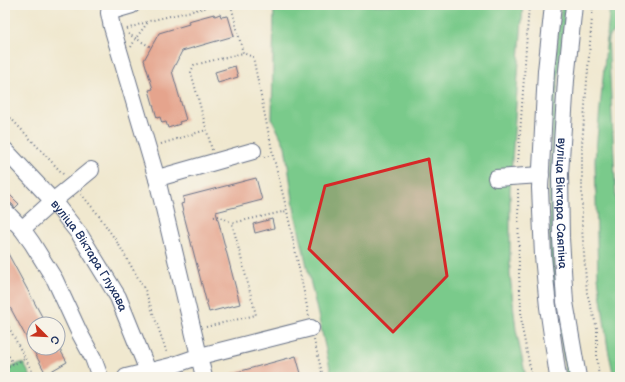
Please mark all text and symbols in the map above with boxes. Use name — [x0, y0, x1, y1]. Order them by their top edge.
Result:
street label: вуліца Віктара Саяпіна — [552, 137, 570, 269]
street label: вуліца Віктара Глухава — [48, 197, 131, 314]
north arrow — [26, 316, 66, 356]
text: С — [47, 334, 62, 346]

